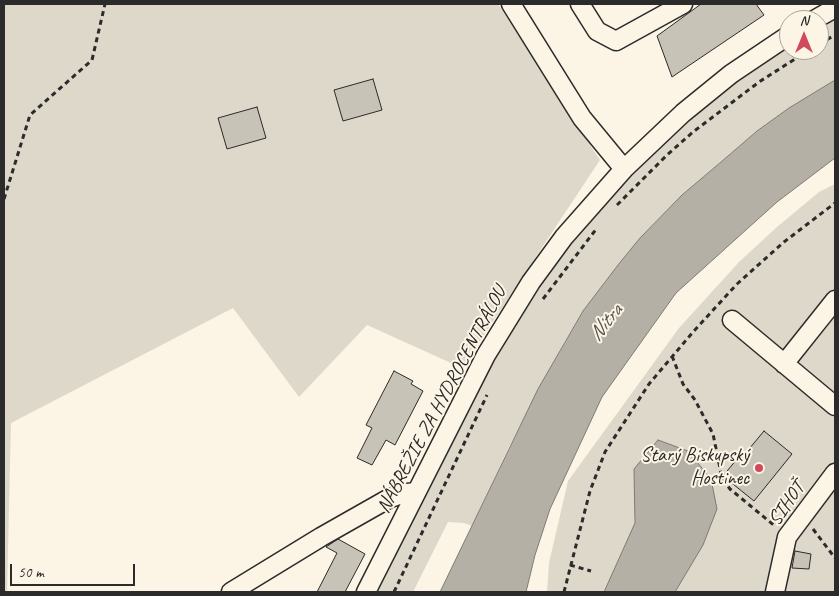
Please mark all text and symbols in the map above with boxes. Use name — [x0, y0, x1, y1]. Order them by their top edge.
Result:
north arrow — [779, 10, 829, 60]
text: N — [800, 12, 808, 29]
street label: NÁBREŽIE ZA HYDROCENTRÁLOU — [372, 283, 512, 517]
water label: Nitra — [584, 300, 628, 346]
place label: Starý Biskupský Hostinec — [640, 444, 749, 491]
marker: Starý Biskupský Hostinec — [753, 462, 765, 474]
street label: SIHOŤ — [763, 477, 811, 531]
scale bar — [12, 554, 138, 586]
text: 50 m — [18, 563, 44, 582]

